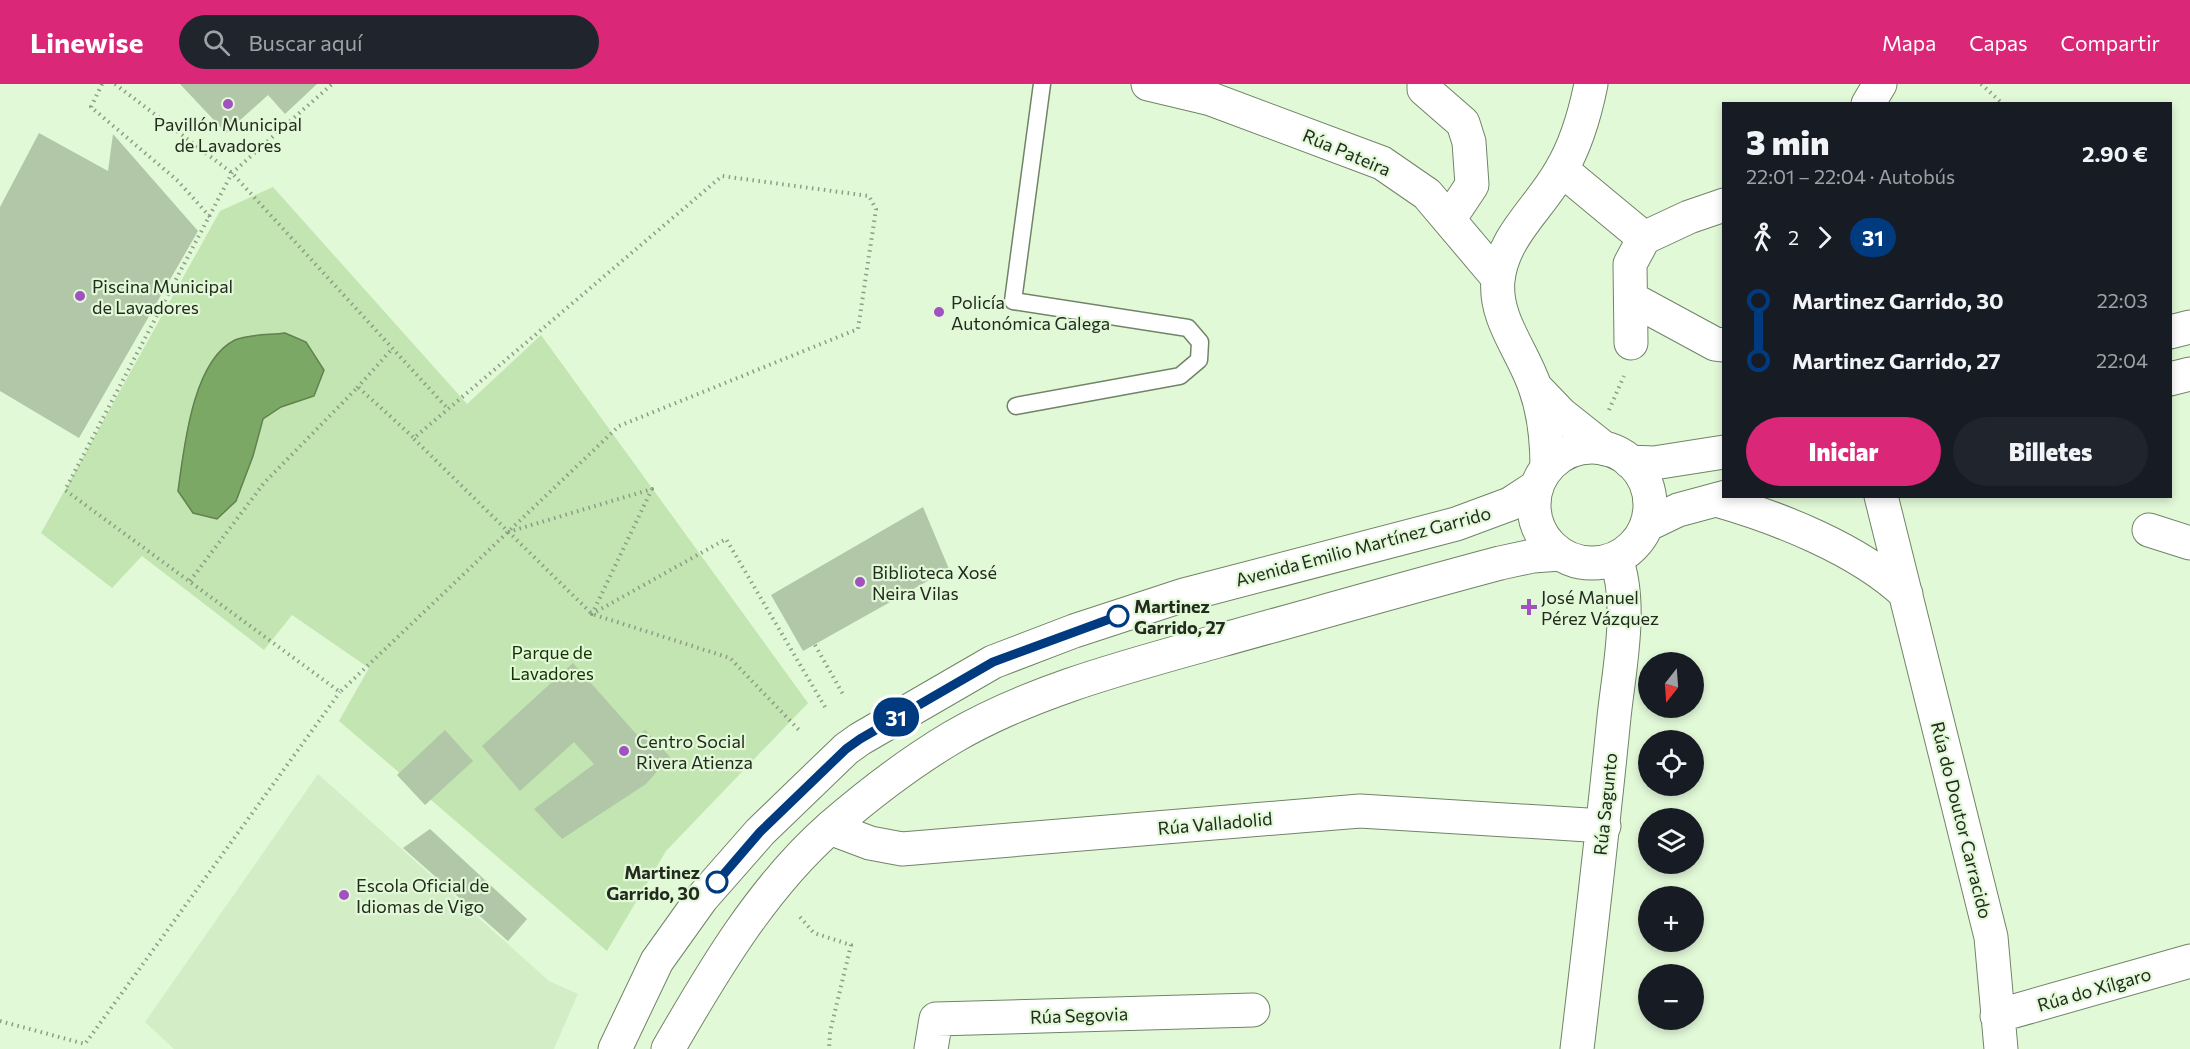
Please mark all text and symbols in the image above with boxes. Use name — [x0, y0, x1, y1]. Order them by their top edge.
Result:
search box — [179, 15, 599, 69]
text: Linewise — [30, 25, 143, 59]
icon: search — [200, 26, 233, 59]
text: Buscar aquí — [248, 29, 363, 56]
text: Mapa — [1882, 30, 1936, 55]
text: Capas — [1969, 30, 2028, 55]
text: Compartir — [2061, 30, 2160, 55]
marker: Pavillón Municipal de Lavadores — [221, 97, 235, 111]
place label: Pavillón Municipal de Lavadores — [154, 113, 302, 156]
text: 3 min — [1746, 121, 1829, 162]
street label: Rúa Pateira — [1300, 124, 1394, 180]
text: 2.90 € — [2082, 140, 2148, 167]
text: 22:01 – 22:04 · Autobús — [1746, 164, 1955, 188]
icon: walk — [1746, 221, 1779, 254]
icon: forward — [1808, 221, 1841, 254]
text: 2 — [1788, 225, 1799, 249]
text: 31 — [1862, 225, 1884, 250]
place label: Piscina Municipal de Lavadores — [92, 275, 233, 318]
text: Martinez Garrido, 30 — [1792, 287, 2004, 314]
text: 22:03 — [2097, 288, 2148, 312]
marker: Piscina Municipal de Lavadores — [73, 289, 87, 303]
place label: Policía Autonómica Galega — [951, 291, 1110, 334]
marker: Policía Autonómica Galega — [932, 305, 946, 319]
text: Martinez Garrido, 27 — [1792, 347, 2001, 374]
text: 22:04 — [2096, 348, 2148, 372]
button: Iniciar — [1746, 417, 1941, 486]
button: Billetes — [1953, 417, 2148, 486]
street label: Avenida Emilio Martínez Garrido — [1233, 501, 1493, 591]
place label: Biblioteca Xosé Neira Vilas — [872, 561, 997, 604]
marker: Biblioteca Xosé Neira Vilas — [853, 575, 867, 589]
place label: José Manuel Pérez Vázquez — [1541, 586, 1659, 629]
place label: Martinez Garrido, 27 — [1134, 595, 1226, 638]
marker: José Manuel Pérez Vázquez — [1522, 600, 1536, 614]
marker: Martinez Garrido, 27 — [1107, 605, 1129, 627]
park label: Parque de Lavadores — [510, 641, 594, 684]
north arrow — [1638, 652, 1704, 718]
map controls — [1638, 652, 1704, 1030]
line badge: 31 — [869, 698, 923, 736]
text: 31 — [885, 705, 907, 730]
street label: Rúa do Doutor Carracido — [1927, 719, 1997, 921]
place label: Centro Social Rivera Atienza — [636, 730, 753, 773]
button: locate — [1638, 730, 1704, 796]
marker: Centro Social Rivera Atienza — [617, 744, 631, 758]
street label: Rúa Sagunto — [1589, 752, 1621, 856]
street label: Rúa Valladolid — [1157, 807, 1273, 839]
button: layers — [1638, 808, 1704, 874]
place label: Martinez Garrido, 30 — [606, 861, 700, 904]
marker: Martinez Garrido, 30 — [706, 871, 728, 893]
place label: Escola Oficial de Idiomas de Vigo — [356, 874, 489, 917]
button: + — [1638, 886, 1704, 952]
marker: Escola Oficial de Idiomas de Vigo — [337, 888, 351, 902]
street label: Rúa do Xílgaro — [2034, 962, 2154, 1016]
button: − — [1638, 964, 1704, 1030]
street label: Rúa Segovia — [1030, 1002, 1128, 1028]

